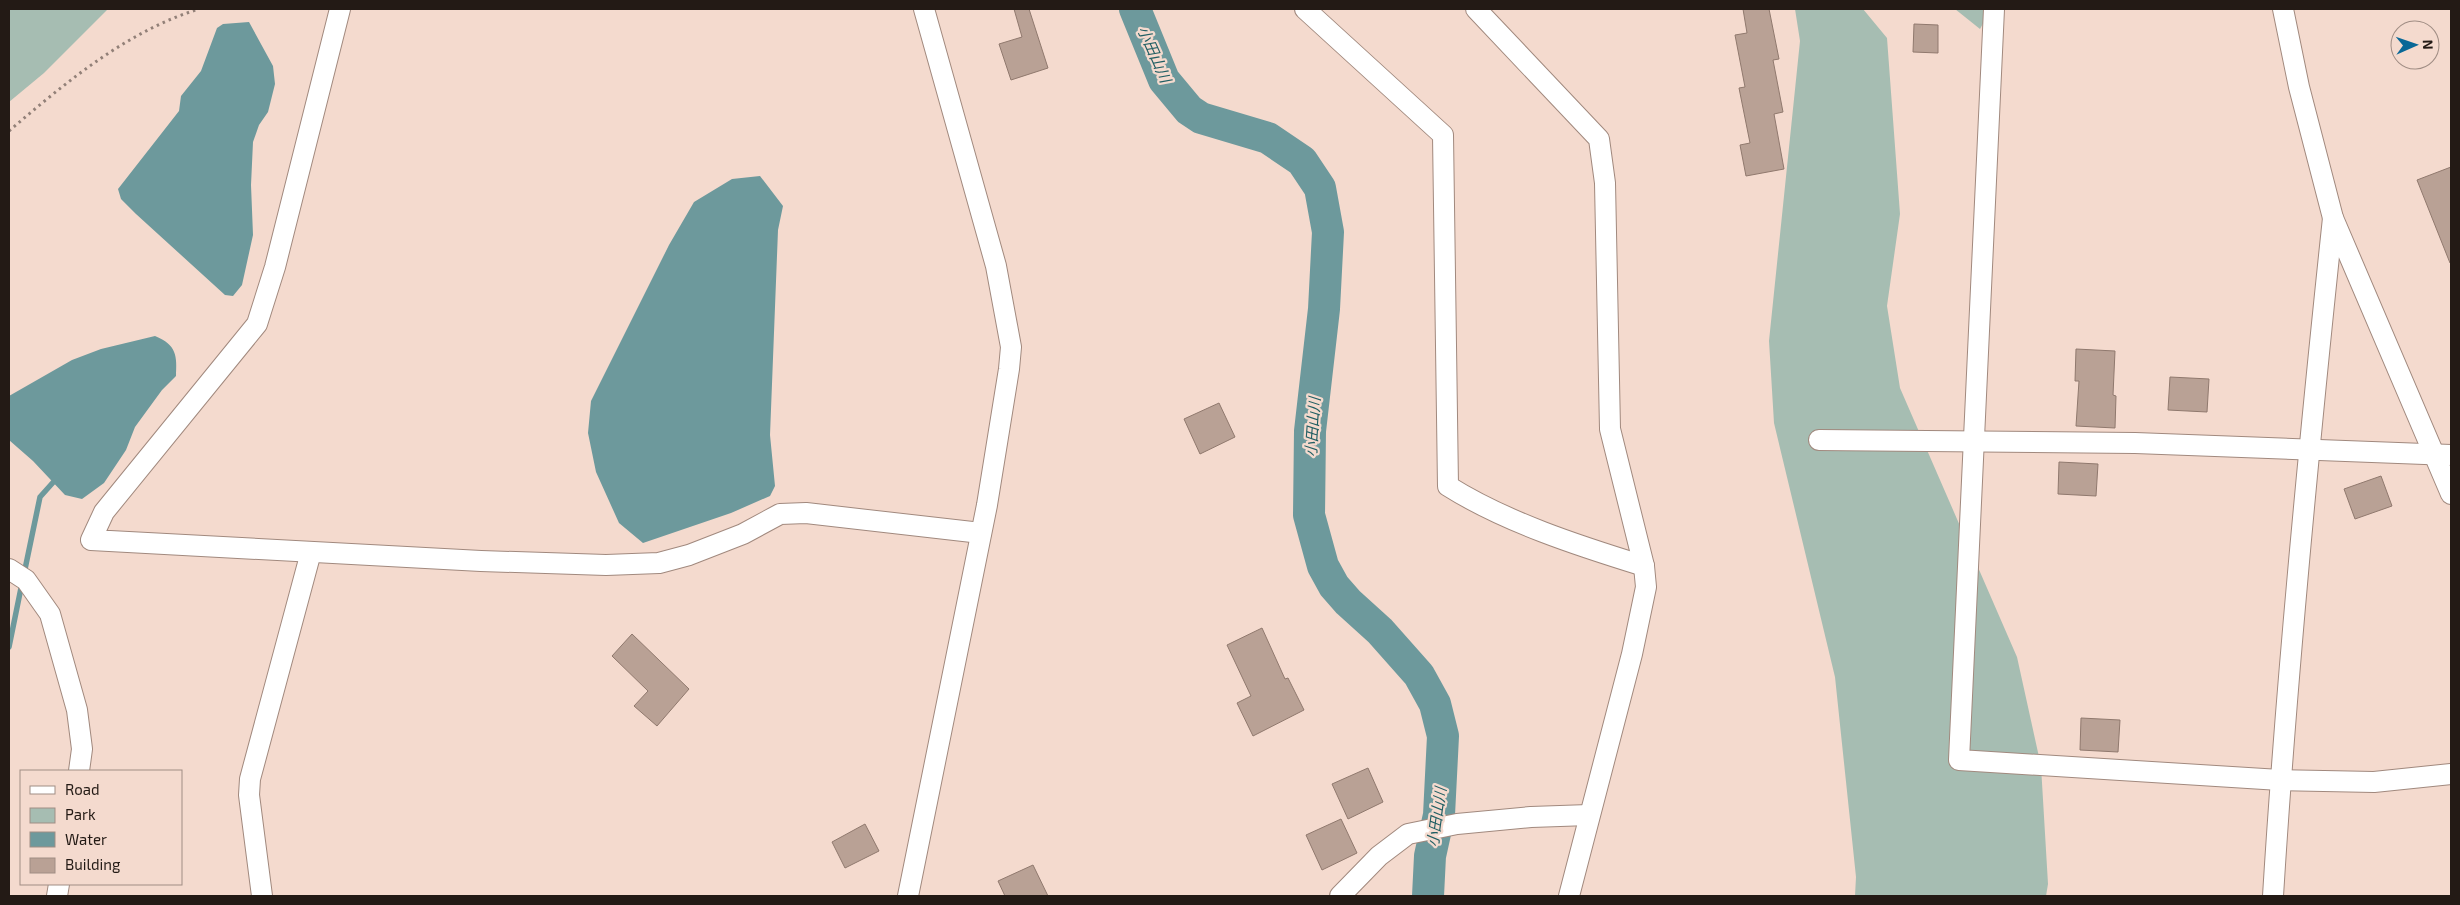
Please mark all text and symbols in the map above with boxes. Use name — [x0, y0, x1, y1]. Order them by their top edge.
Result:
north arrow — [2390, 20, 2440, 70]
water label: 小田山川 — [1135, 23, 1176, 87]
text: N — [2420, 39, 2437, 50]
water label: 小田山川 — [1301, 394, 1323, 458]
legend — [20, 770, 182, 885]
text: Road — [65, 780, 100, 798]
water label: 小田山川 — [1423, 784, 1449, 848]
text: Park — [65, 805, 96, 823]
text: Water — [65, 830, 107, 848]
text: Building — [65, 855, 121, 873]

